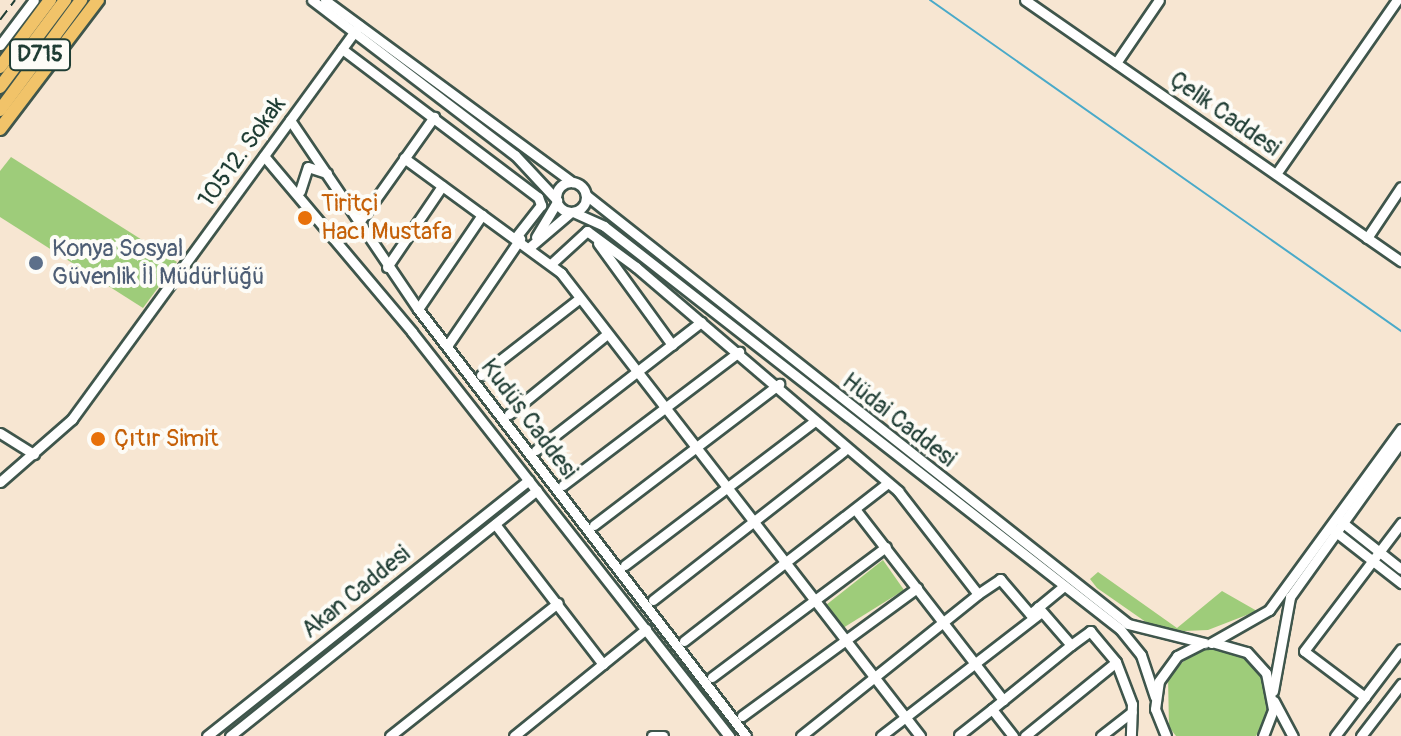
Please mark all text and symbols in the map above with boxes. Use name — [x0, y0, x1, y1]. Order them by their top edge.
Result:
road number: D715 — [8, 37, 72, 73]
street label: Çelik Caddesi — [1164, 65, 1286, 163]
street label: 10512. Sokak — [192, 91, 292, 213]
place label: Tiritçi Hacı Mustafa — [321, 190, 452, 246]
marker: Tiritçi Hacı Mustafa — [296, 209, 314, 227]
place label: Konya Sosyal Güvenlik İl Müdürlüğü — [52, 235, 265, 291]
marker: Konya Sosyal Güvenlik İl Müdürlüğü — [27, 254, 45, 272]
street label: Kudüs Caddesi — [474, 353, 584, 485]
street label: Hüdai Caddesi — [836, 367, 962, 473]
place label: Çıtır Simit — [114, 425, 218, 453]
marker: Çıtır Simit — [89, 430, 107, 448]
street label: Akan Caddesi — [296, 539, 416, 645]

